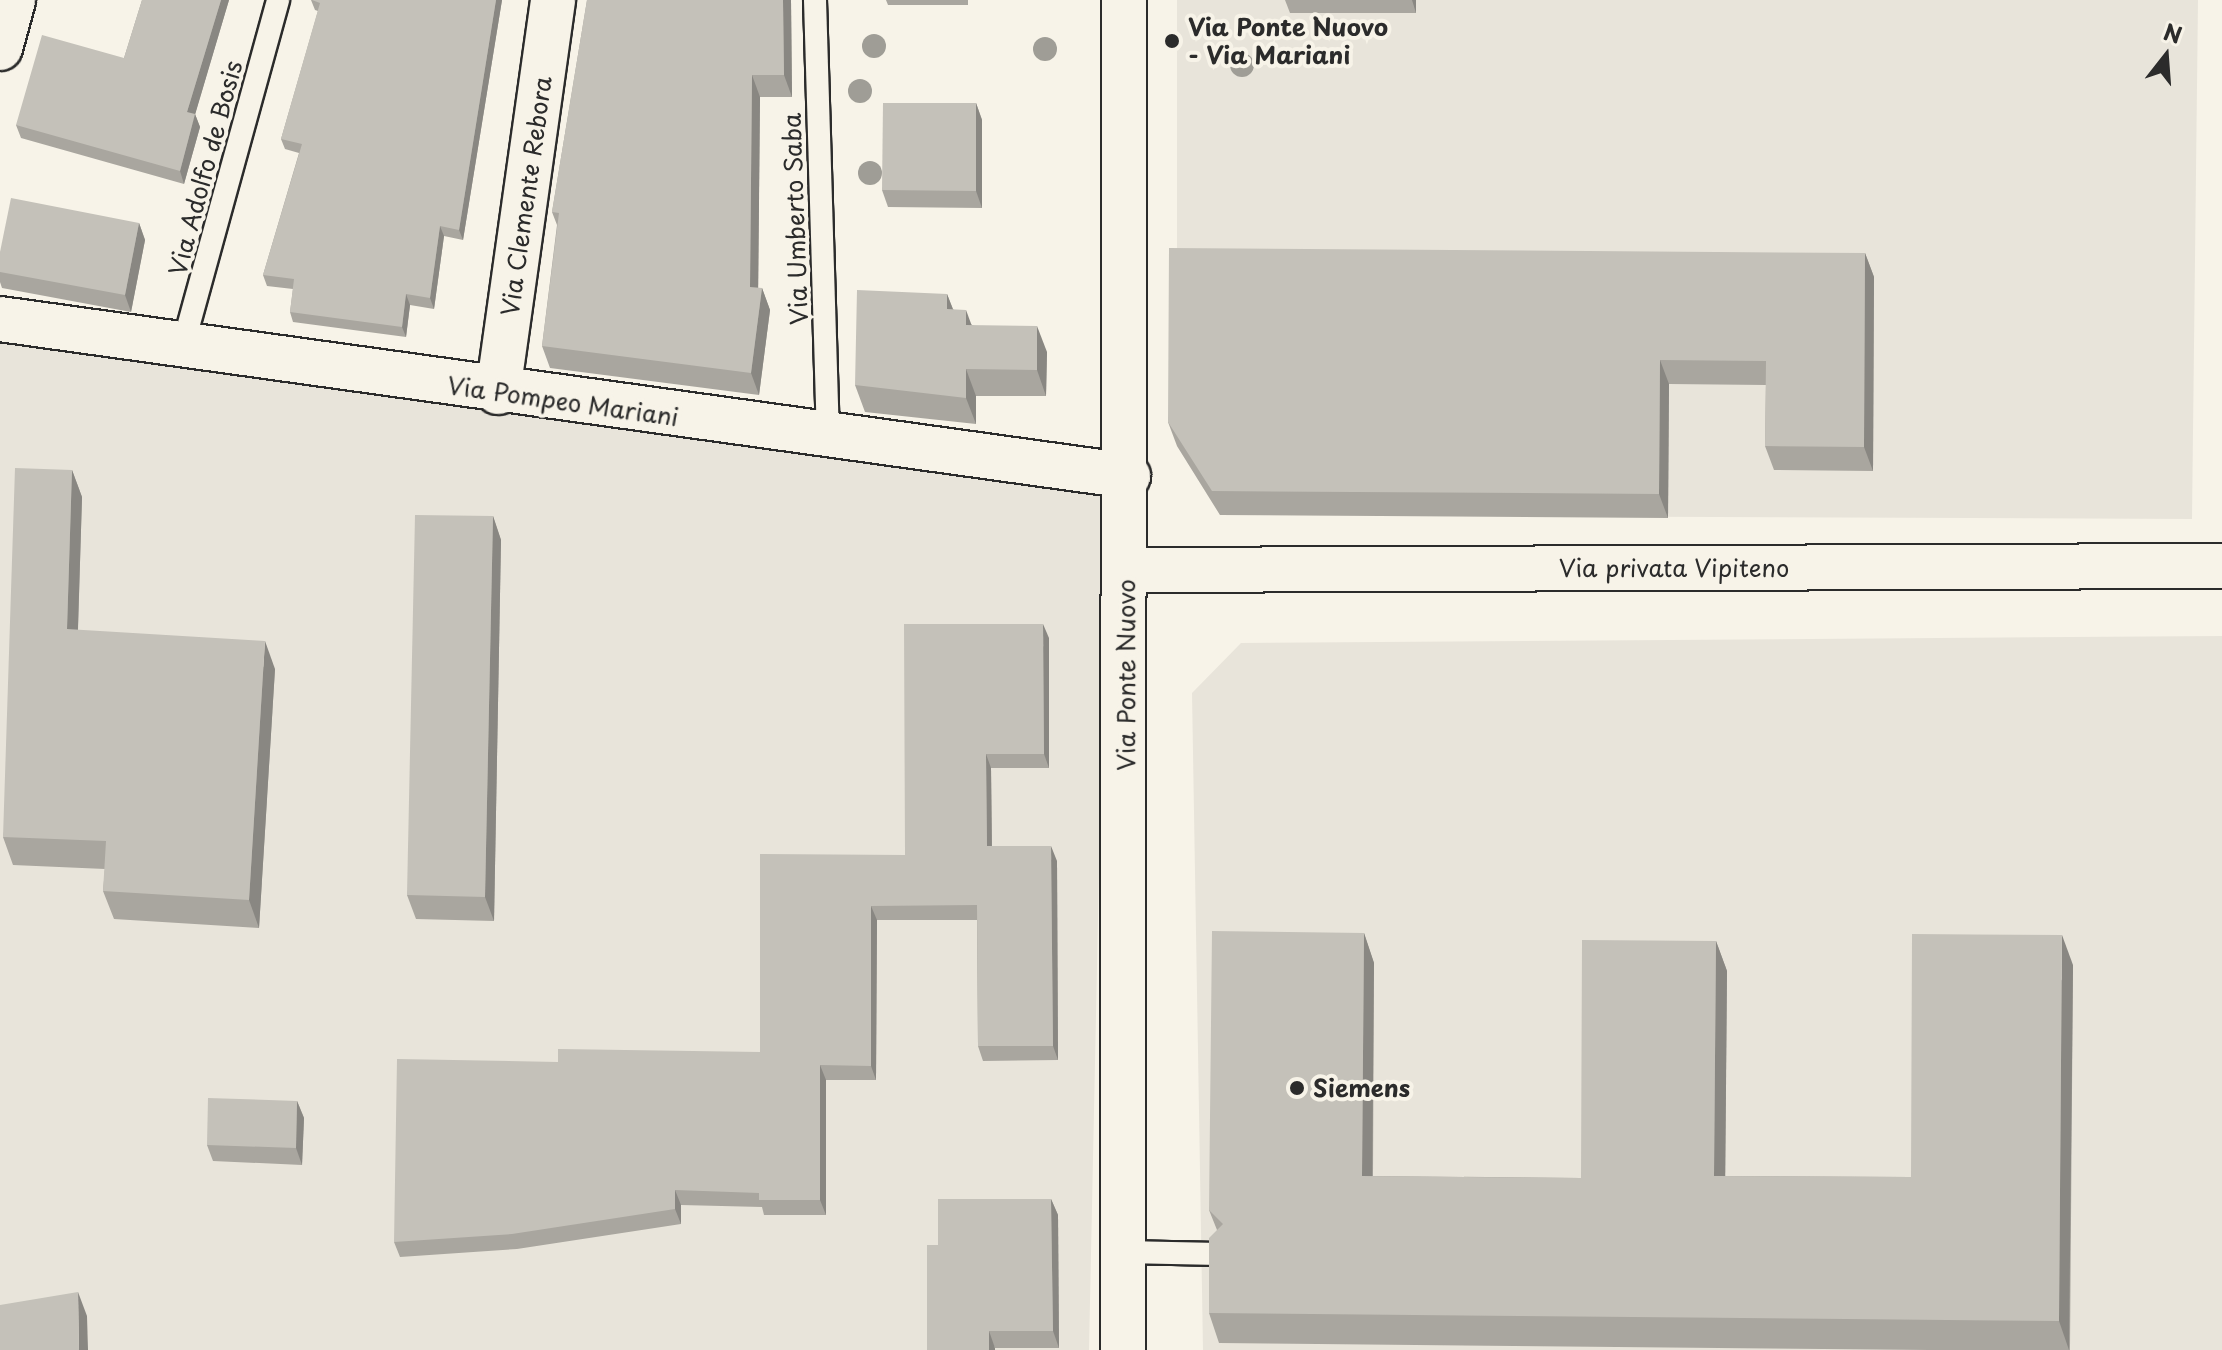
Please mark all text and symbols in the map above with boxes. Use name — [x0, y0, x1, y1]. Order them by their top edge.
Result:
place label: Via Ponte Nuovo - Via Mariani — [1188, 13, 1387, 69]
text: N — [2160, 14, 2186, 51]
north arrow — [2126, 16, 2206, 96]
marker: Via Ponte Nuovo - Via Mariani — [1163, 32, 1181, 50]
street label: Via Adolfo de Bosis — [163, 58, 247, 278]
street label: Via Clemente Rebora — [495, 73, 557, 319]
street label: Via Umberto Saba — [777, 112, 813, 326]
street label: Via Pompeo Mariani — [446, 371, 680, 431]
street label: Via privata Vipiteno — [1558, 554, 1790, 582]
street label: Via Ponte Nuovo — [1112, 580, 1140, 770]
place label: Siemens — [1313, 1074, 1410, 1102]
marker: Siemens — [1288, 1079, 1306, 1097]

